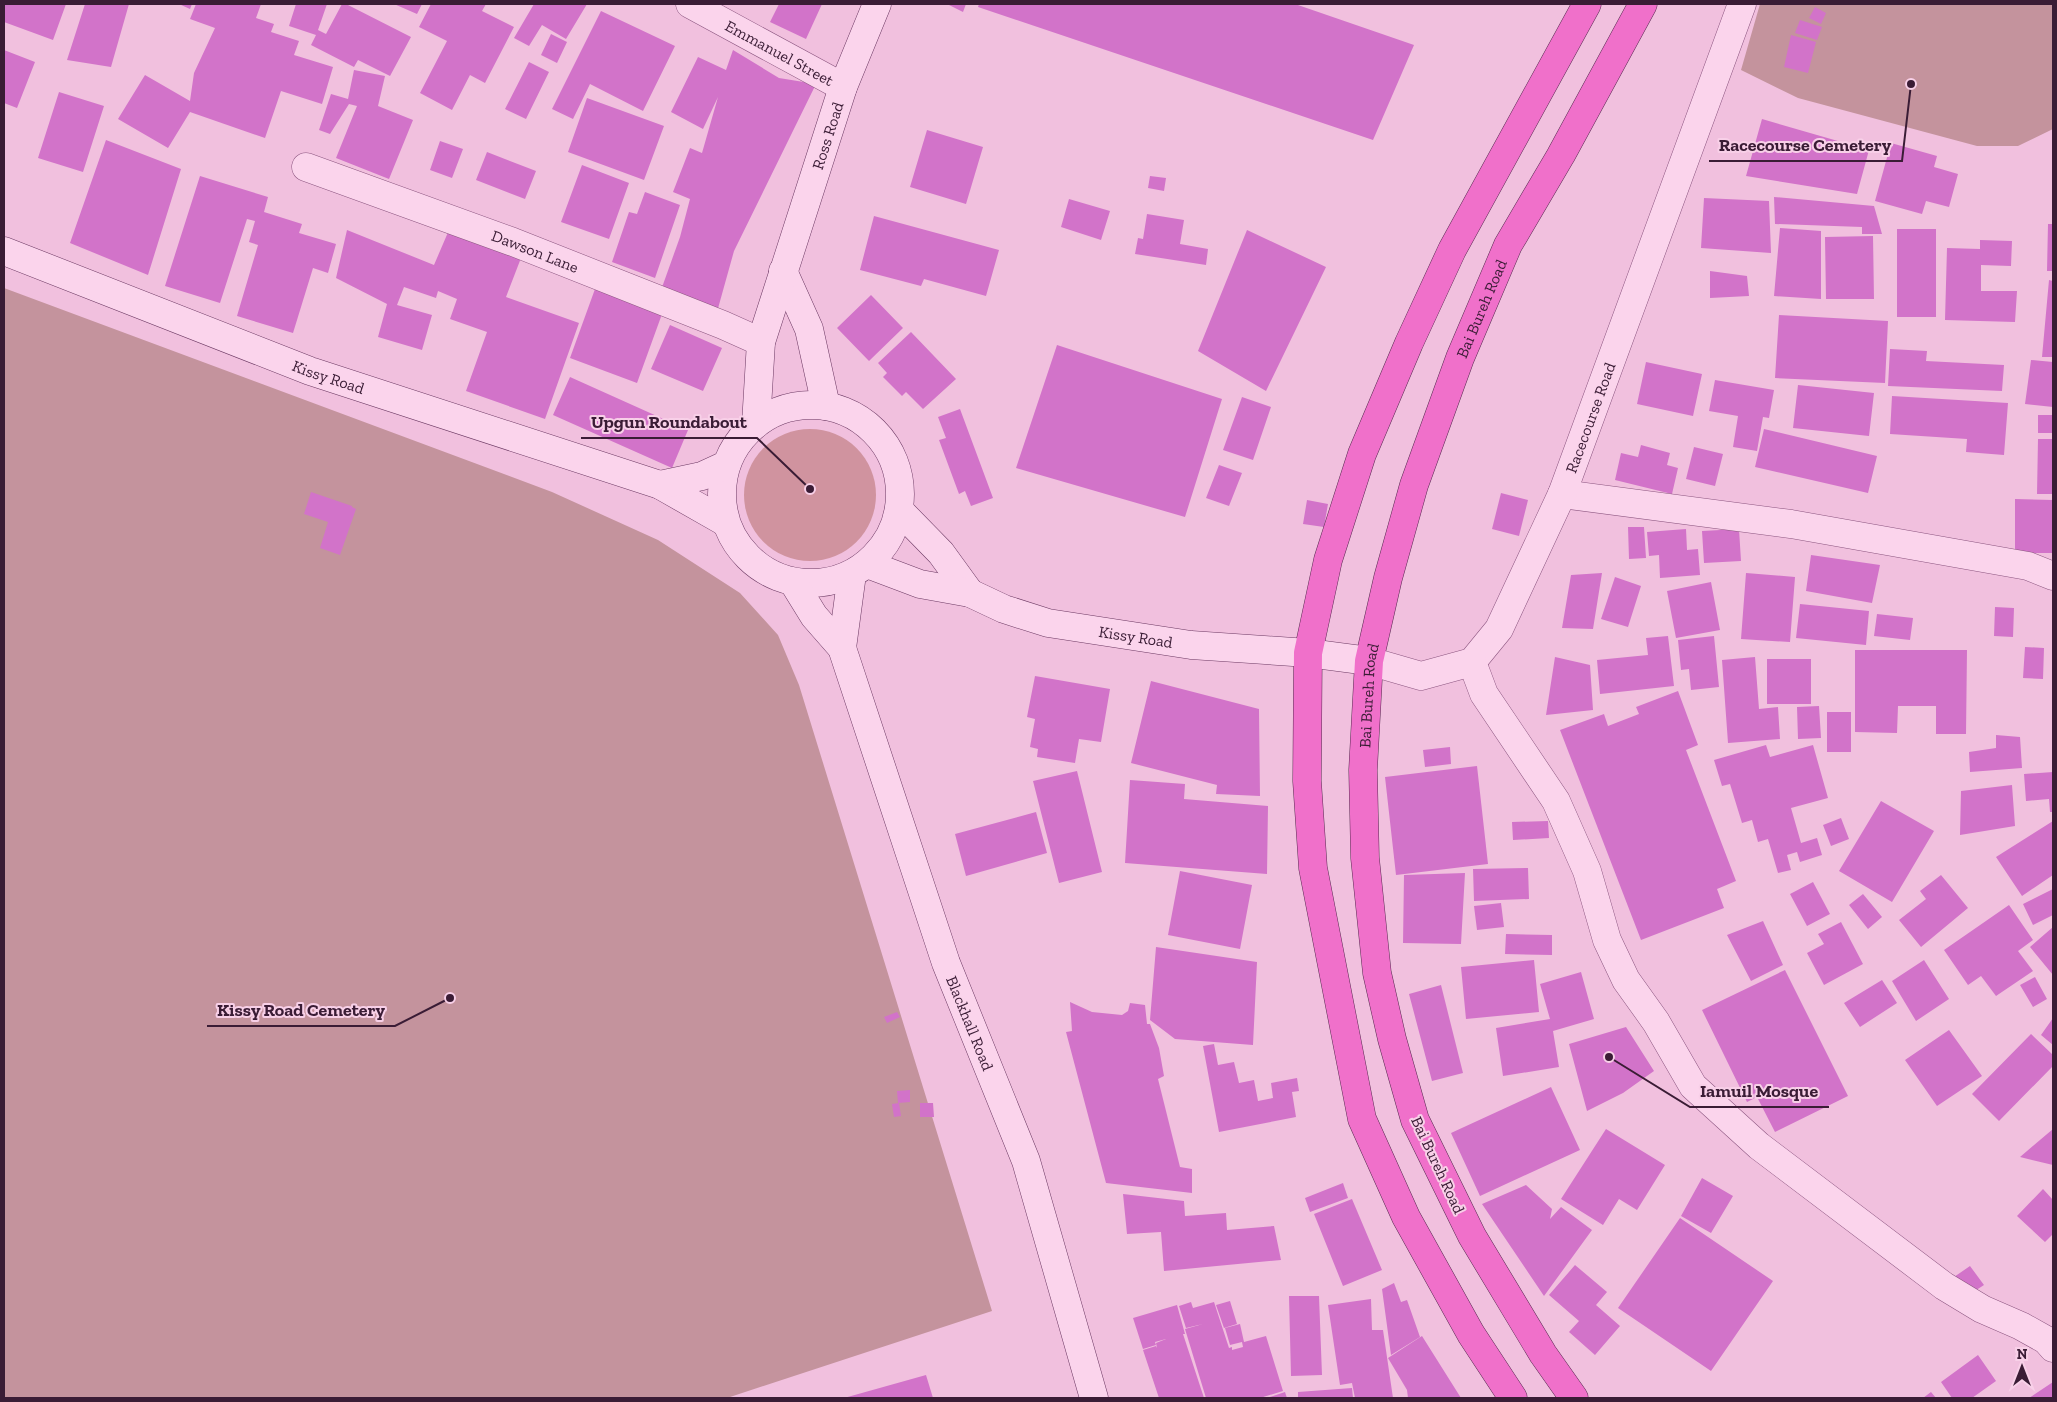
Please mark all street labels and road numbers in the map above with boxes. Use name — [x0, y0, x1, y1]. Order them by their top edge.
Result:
street label: Emmanuel Street — [722, 16, 837, 90]
street label: Ross Road — [808, 99, 847, 172]
street label: Dawson Lane — [489, 226, 581, 276]
street label: Bai Bureh Road — [1452, 256, 1510, 361]
street label: Kissy Road — [290, 356, 367, 398]
street label: Racecourse Road — [1561, 359, 1619, 476]
street label: Kissy Road — [1097, 621, 1174, 652]
street label: Bai Bureh Road — [1355, 641, 1382, 749]
street label: Blackhall Road — [943, 973, 998, 1073]
street label: Bai Bureh Road — [1407, 1113, 1469, 1217]

